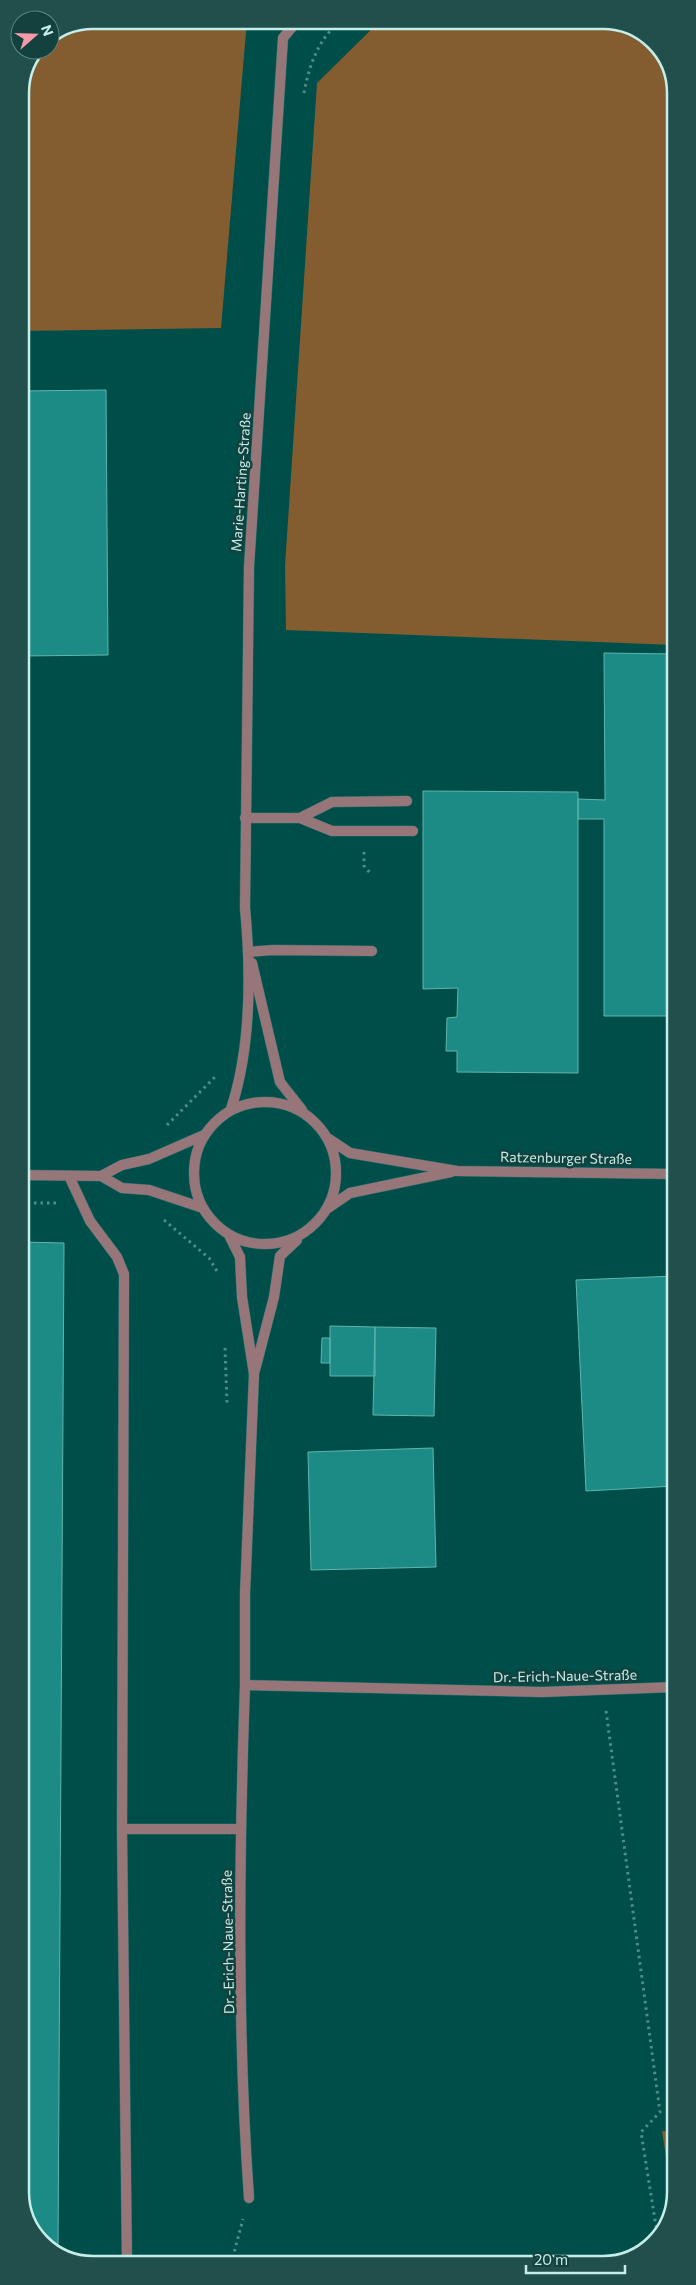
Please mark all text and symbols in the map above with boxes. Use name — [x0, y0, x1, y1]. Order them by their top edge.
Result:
north arrow — [10, 10, 60, 60]
text: N — [38, 23, 57, 38]
street label: Marie-Harting-Straße — [227, 412, 254, 552]
street label: Ratzenburger Straße — [500, 1148, 632, 1167]
street label: Dr.-Erich-Naue-Straße — [493, 1666, 637, 1685]
street label: Dr.-Erich-Naue-Straße — [218, 1870, 237, 2014]
scale bar — [526, 2242, 625, 2274]
text: 20 m — [534, 2250, 568, 2268]

